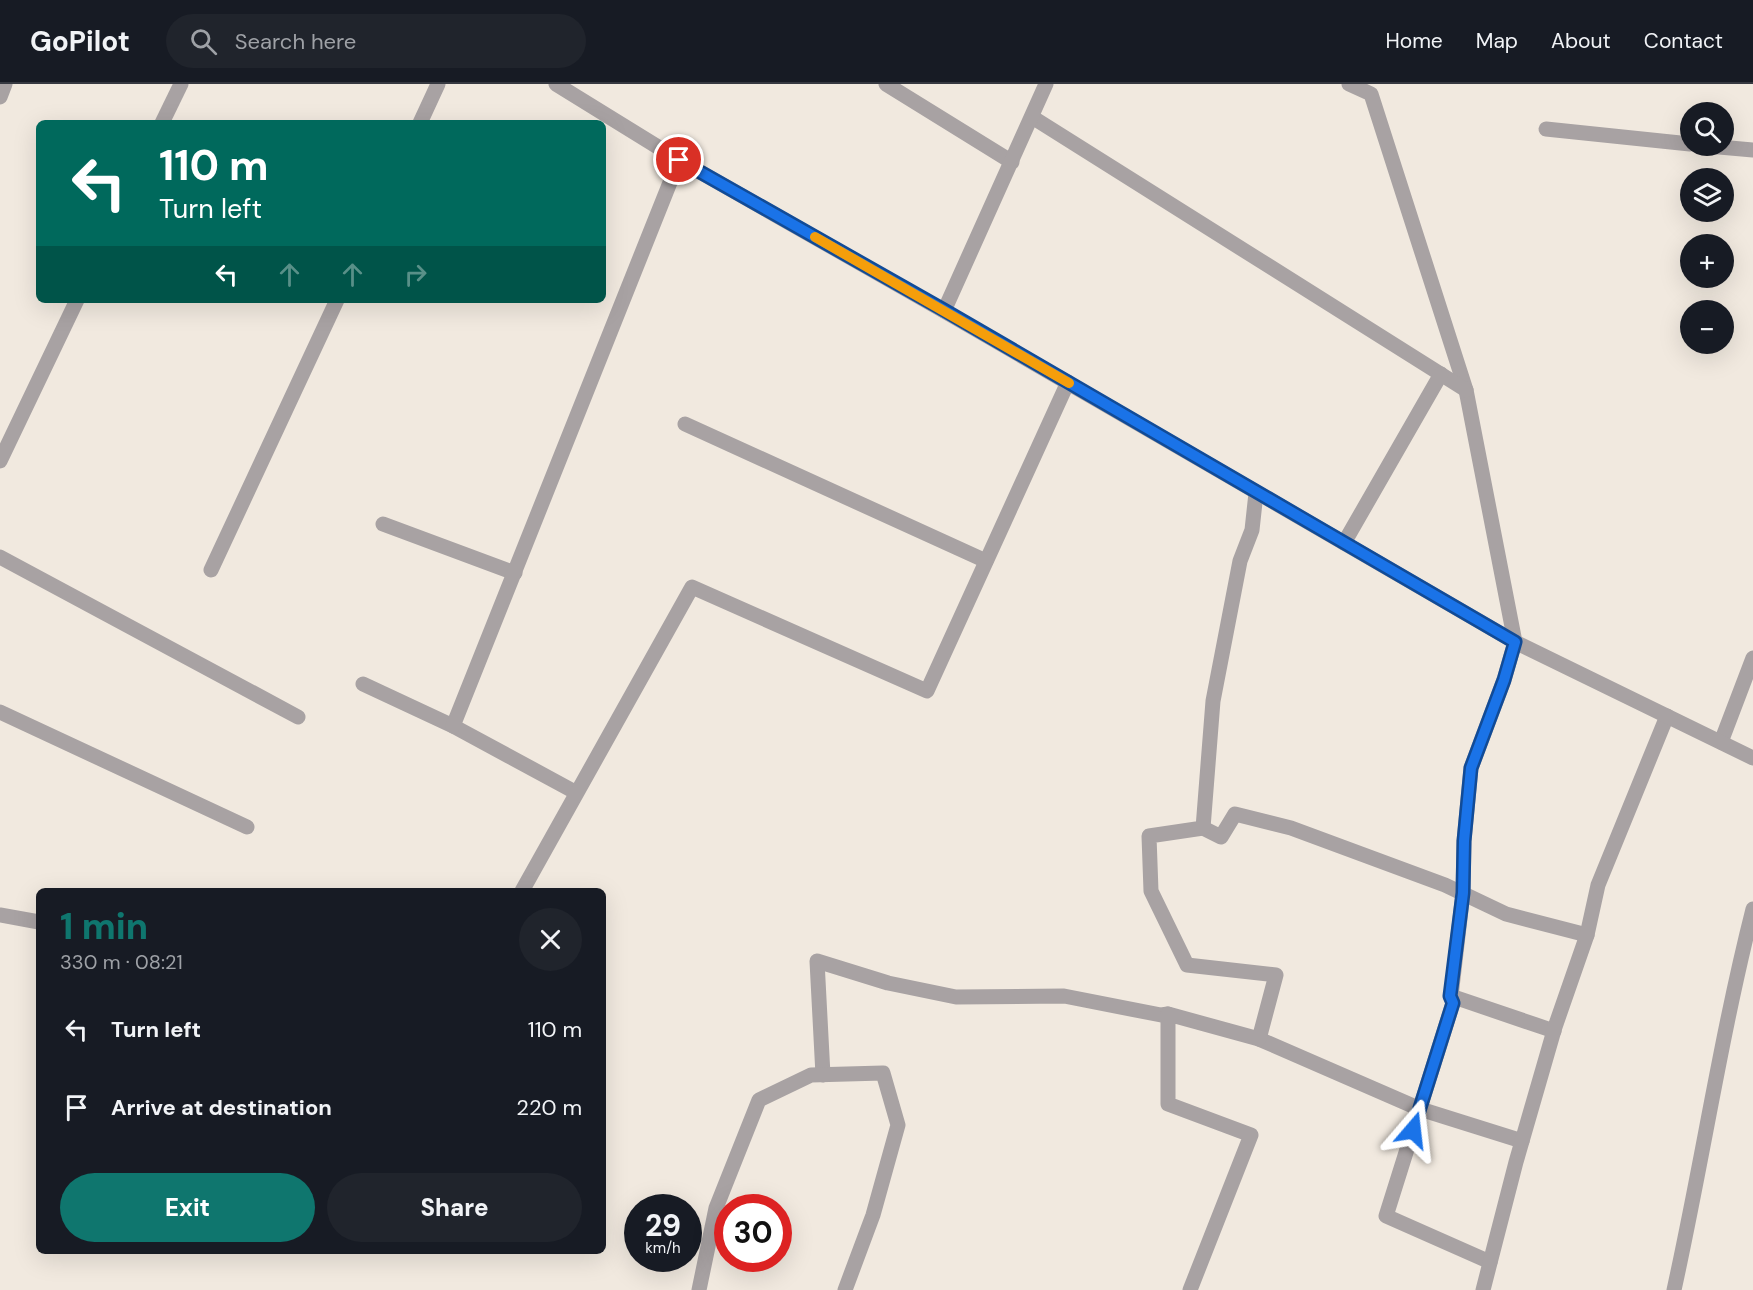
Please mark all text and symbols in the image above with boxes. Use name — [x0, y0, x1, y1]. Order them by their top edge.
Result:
search box — [166, 14, 586, 68]
text: GoPilot — [30, 23, 130, 60]
icon: search — [187, 25, 220, 58]
text: Search here — [235, 27, 356, 56]
text: Home — [1385, 27, 1443, 55]
text: Map — [1476, 27, 1518, 55]
text: About — [1551, 27, 1611, 55]
text: Contact — [1644, 27, 1723, 55]
map controls — [1680, 102, 1734, 354]
button: search — [1680, 102, 1734, 156]
pin — [653, 134, 704, 185]
text: 110 m — [159, 138, 269, 193]
icon: arrive — [662, 143, 695, 176]
icon: left — [60, 144, 138, 222]
button: layers — [1680, 168, 1734, 222]
text: Turn left — [159, 191, 262, 226]
button: + — [1680, 234, 1734, 288]
icon: left — [210, 258, 243, 291]
icon: ahead — [273, 258, 306, 291]
icon: ahead — [336, 258, 369, 291]
icon: right — [399, 258, 432, 291]
button: − — [1680, 300, 1734, 354]
text: 1 min — [60, 903, 148, 950]
button: close — [519, 908, 582, 971]
text: 330 m · 08:21 — [60, 949, 183, 975]
icon: left — [60, 1013, 93, 1046]
text: Turn left — [111, 1015, 201, 1044]
text: 110 m — [528, 1015, 582, 1044]
icon: arrive — [60, 1091, 93, 1124]
text: Arrive at destination — [111, 1093, 332, 1122]
text: 220 m — [516, 1093, 582, 1122]
position arrow — [1381, 1098, 1445, 1162]
button: Exit — [60, 1173, 315, 1242]
button: Share — [327, 1173, 582, 1242]
speed limit sign: 30 — [714, 1194, 792, 1272]
text: 29 — [645, 1206, 681, 1245]
text: km/h — [645, 1238, 681, 1258]

